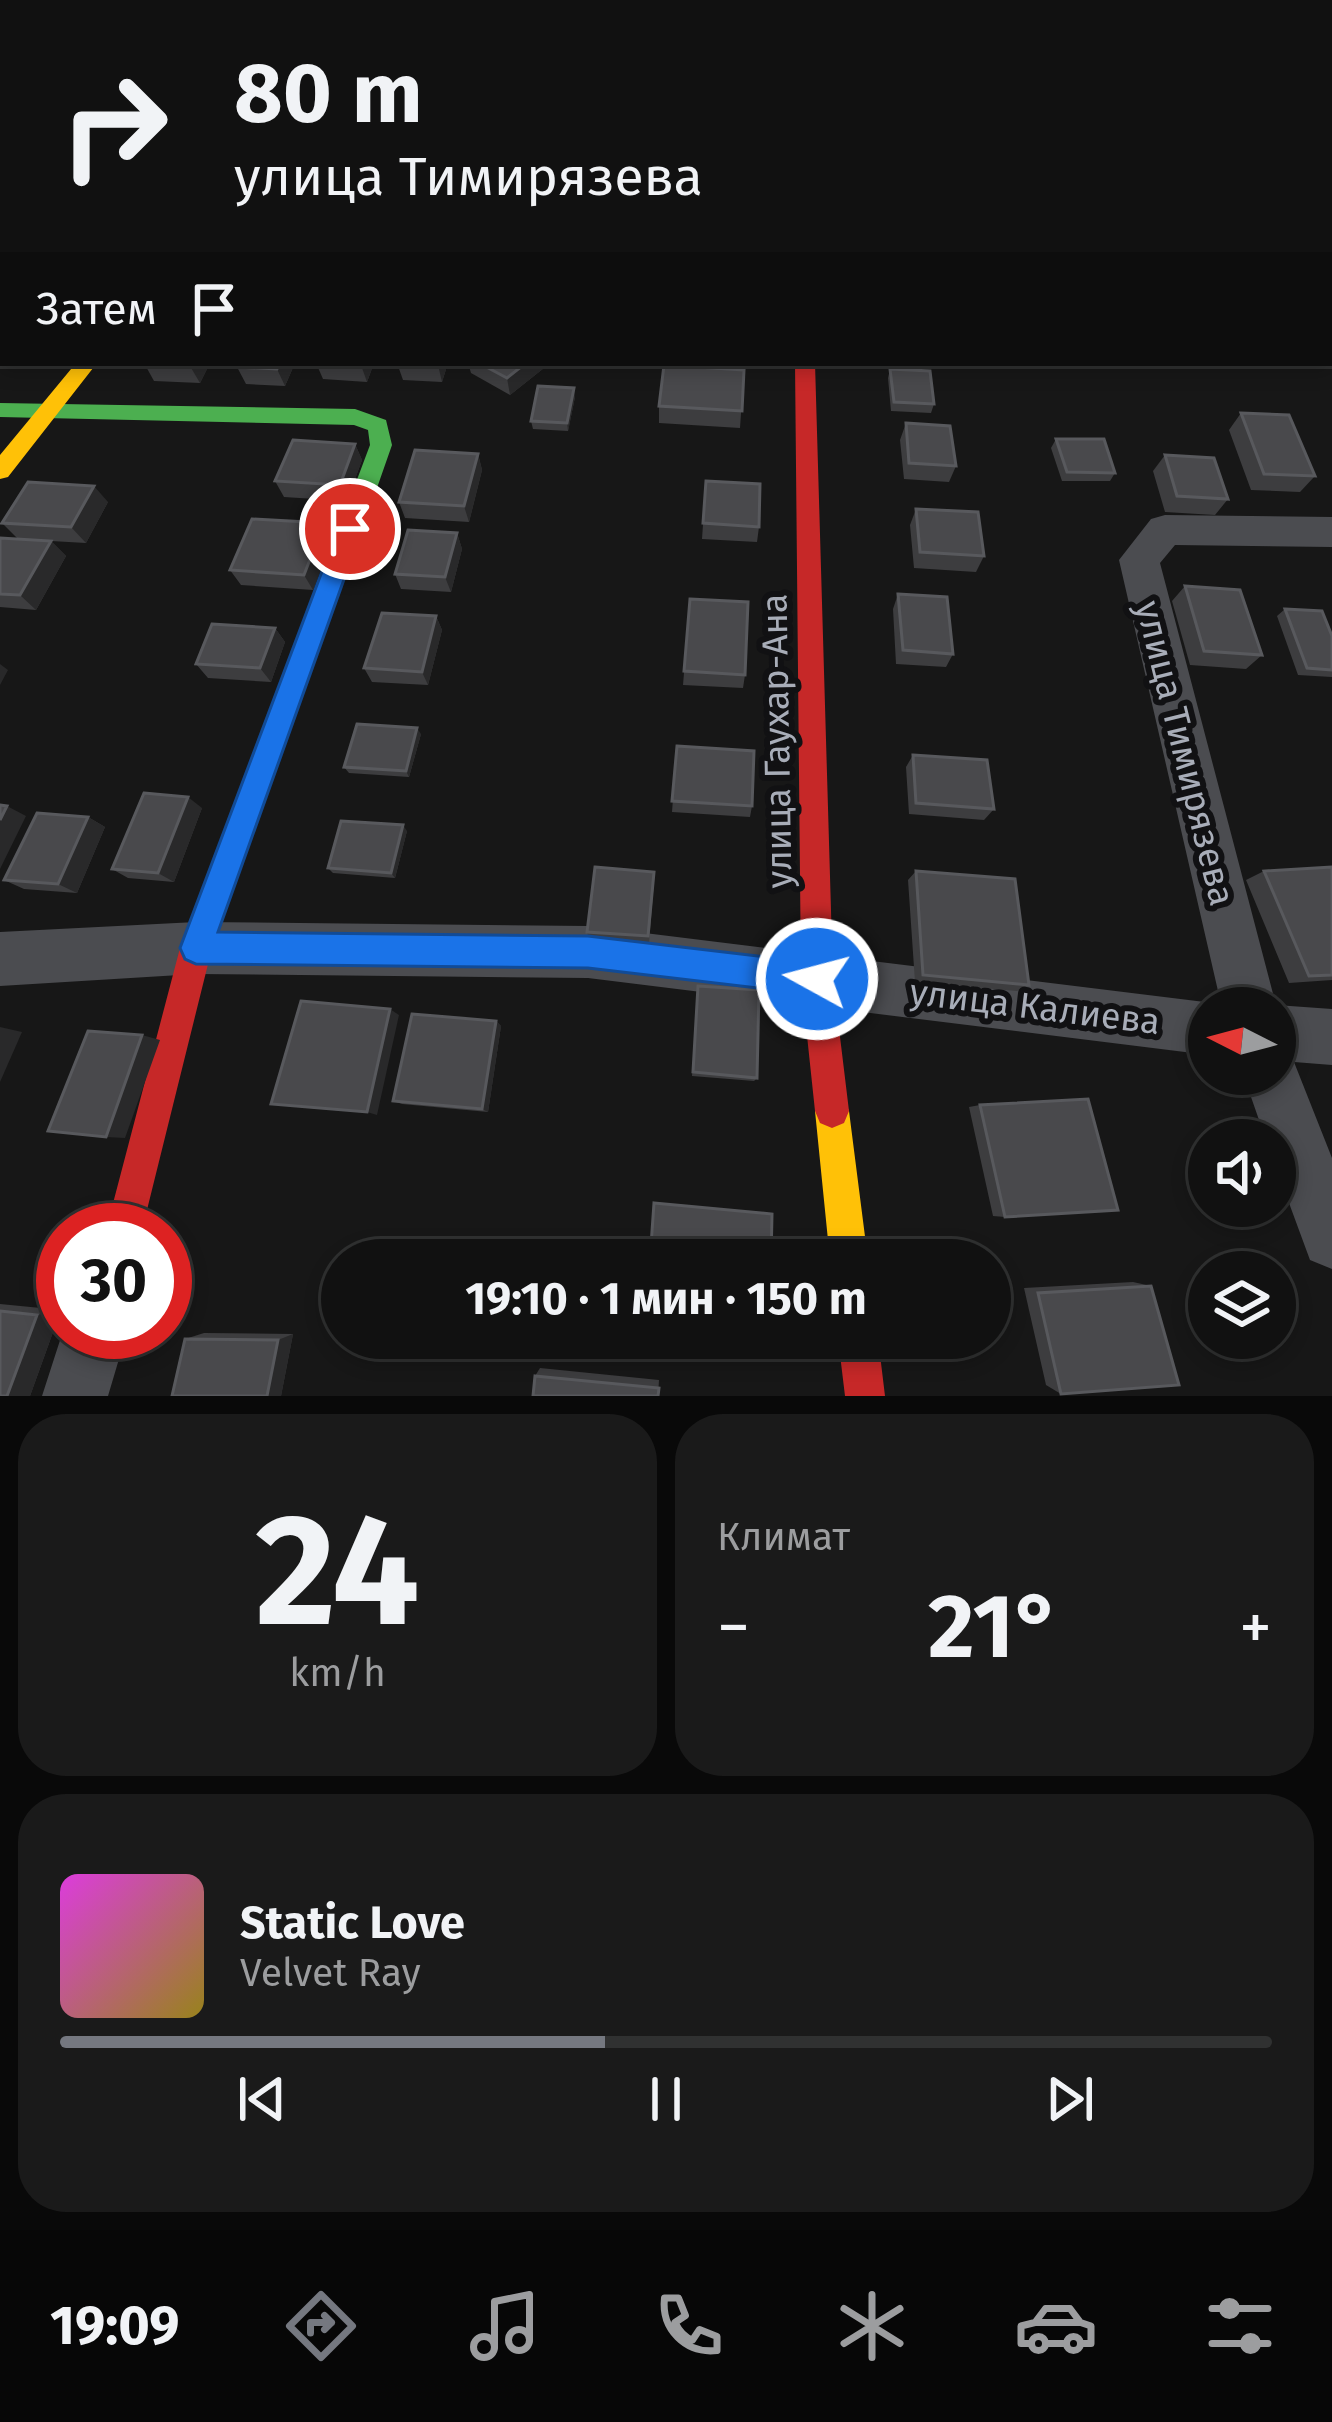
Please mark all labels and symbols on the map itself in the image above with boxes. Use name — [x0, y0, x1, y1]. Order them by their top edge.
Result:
pin — [299, 478, 401, 580]
street label: улица Гаухар-Ана — [752, 593, 802, 889]
street label: улица Тимирязева — [1126, 596, 1244, 910]
position arrow — [754, 916, 880, 1042]
street label: улица Калиева — [907, 970, 1163, 1044]
north arrow — [1188, 987, 1296, 1095]
speed limit sign: 30 — [36, 1203, 192, 1359]

